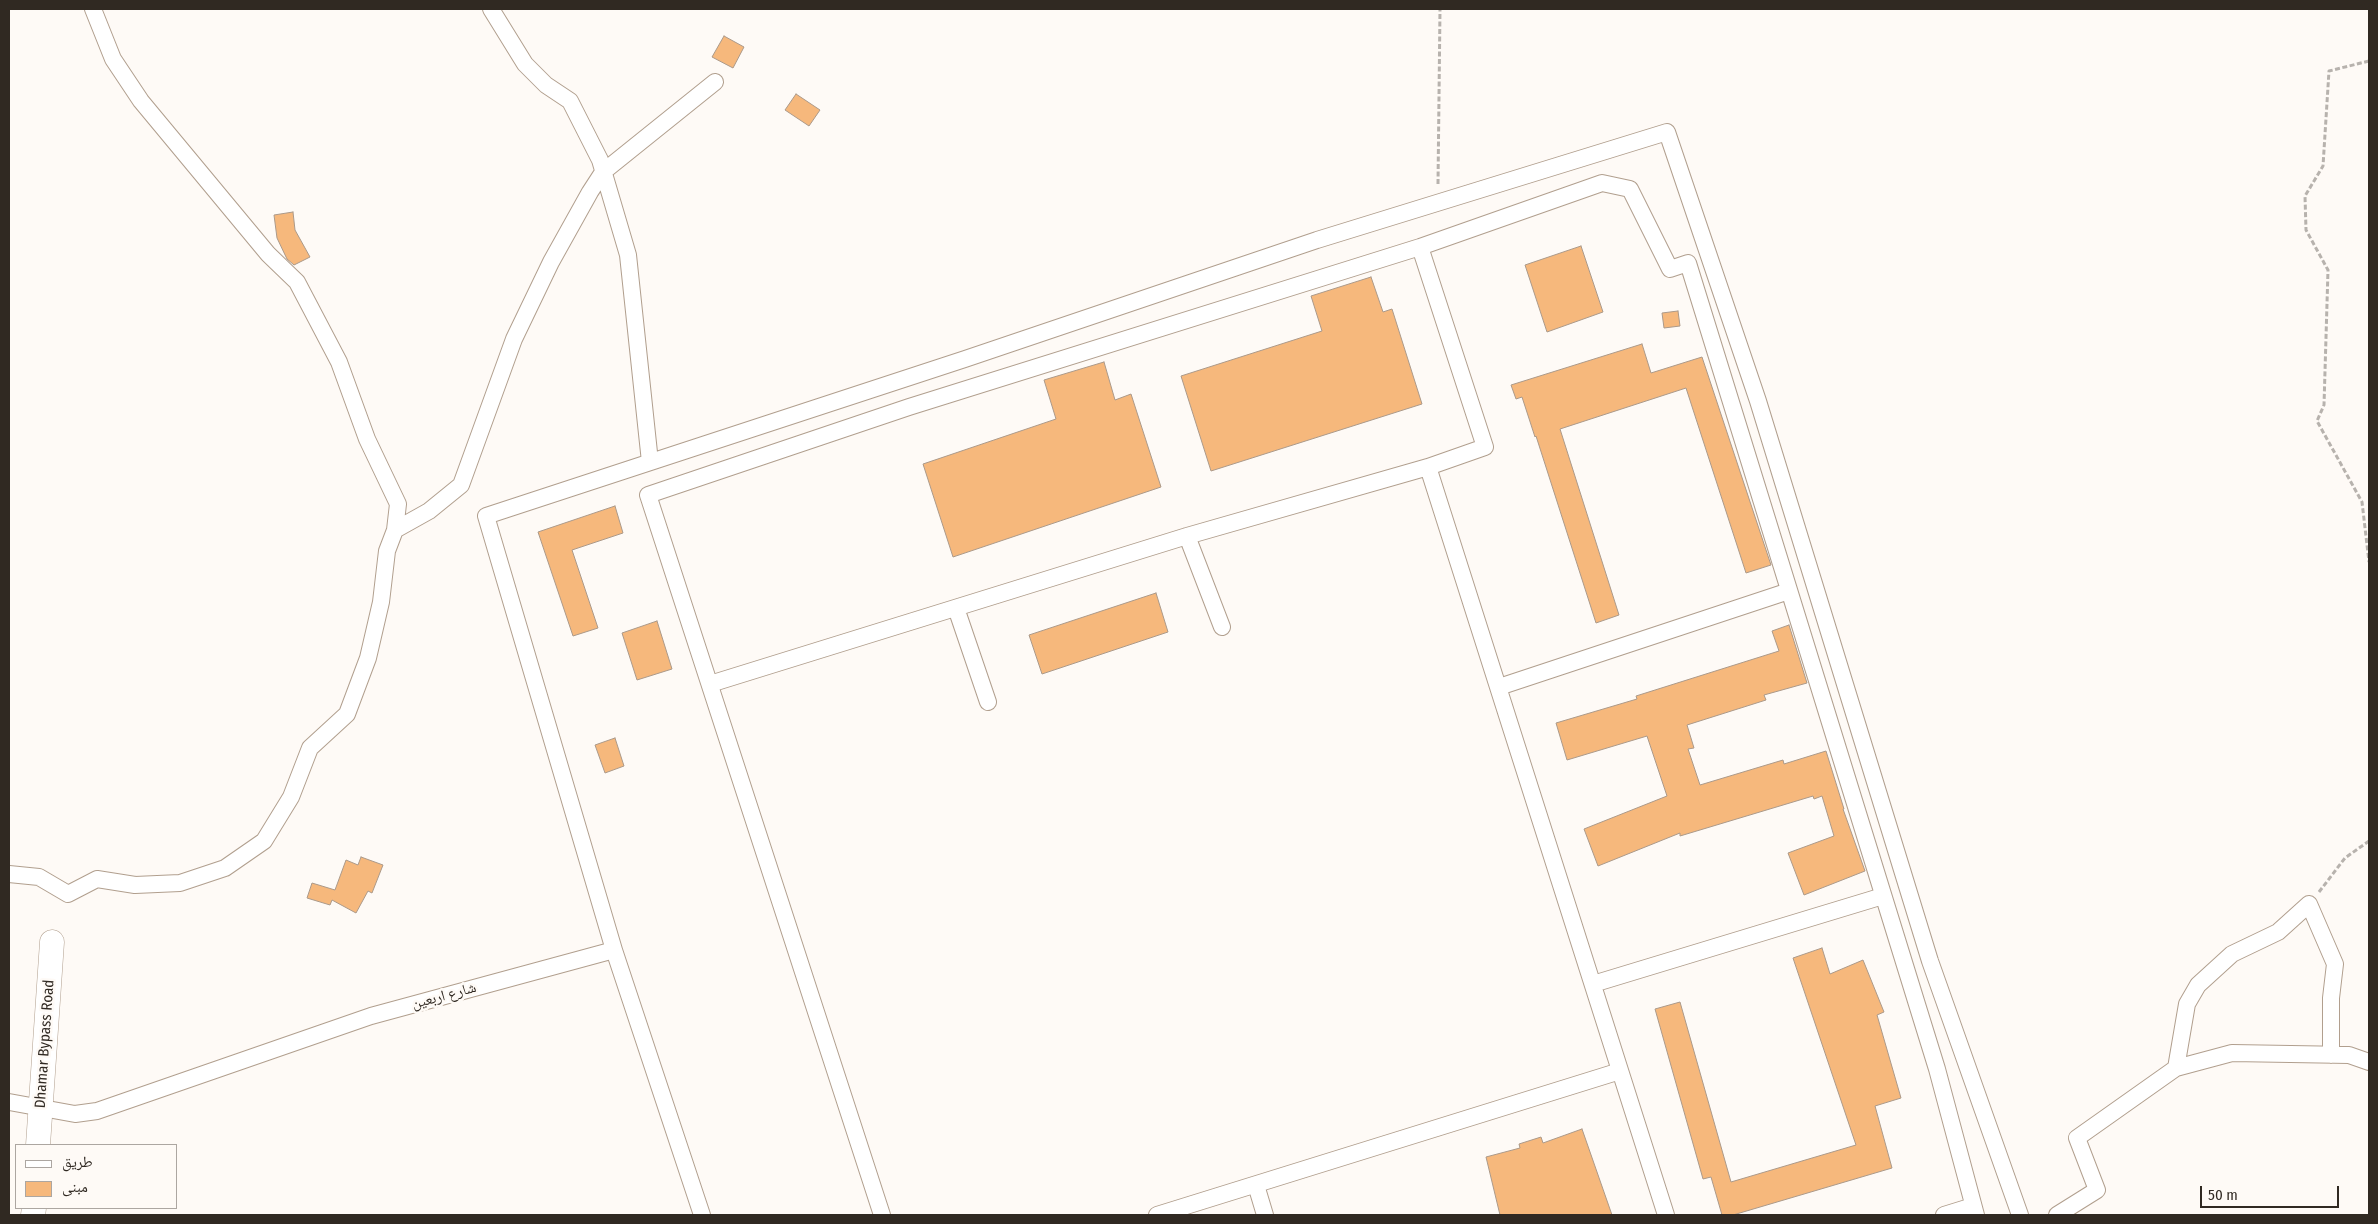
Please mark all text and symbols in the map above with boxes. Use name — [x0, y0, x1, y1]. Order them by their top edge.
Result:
street label: Dhamar Bypass Road — [32, 979, 58, 1109]
street label: شارع اربعين — [410, 979, 478, 1013]
legend — [15, 1144, 178, 1209]
text: طريق — [62, 1153, 93, 1171]
scale bar — [2203, 1176, 2342, 1208]
text: مبنى — [62, 1178, 88, 1196]
text: 50 m — [2208, 1186, 2238, 1204]

